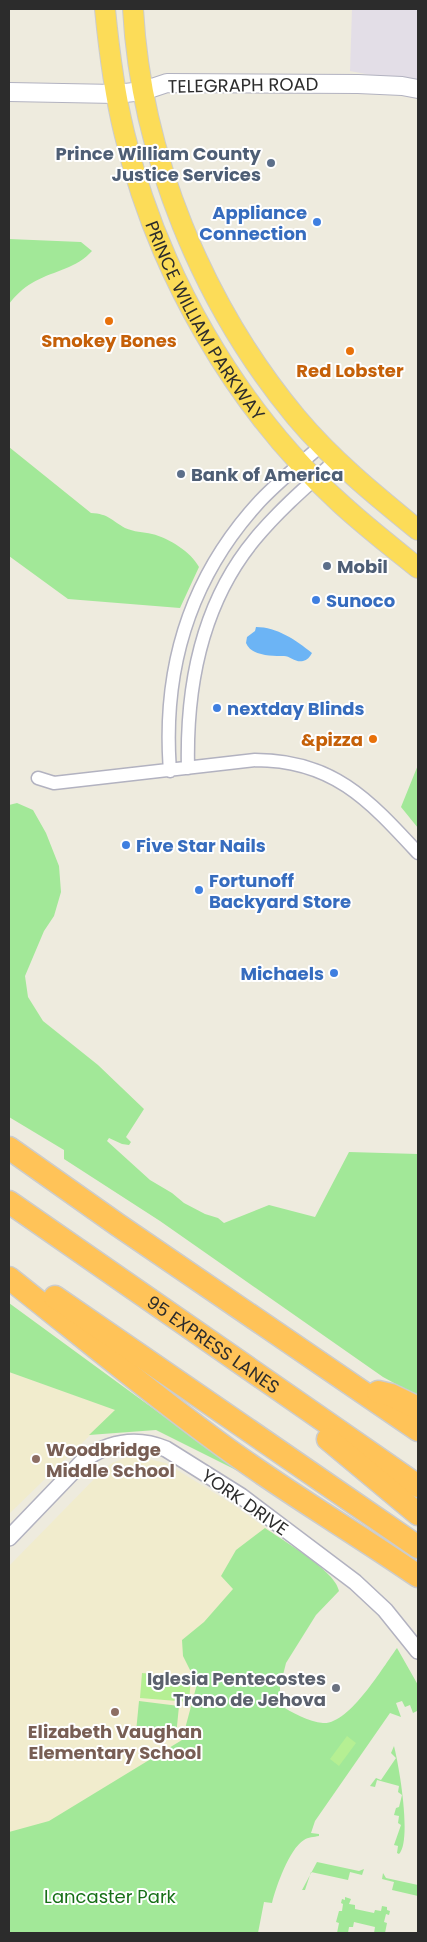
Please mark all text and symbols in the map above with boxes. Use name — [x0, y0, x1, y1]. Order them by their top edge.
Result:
street label: TELEGRAPH ROAD — [167, 71, 319, 99]
place label: Prince William County Justice Services — [55, 141, 262, 187]
marker: Prince William County Justice Services — [265, 157, 277, 169]
place label: Appliance Connection — [199, 200, 307, 246]
marker: Appliance Connection — [311, 216, 323, 228]
street label: PRINCE WILLIAM PARKWAY — [140, 217, 271, 426]
marker: Smokey Bones — [103, 315, 115, 327]
place label: Smokey Bones — [41, 328, 177, 353]
marker: Red Lobster — [344, 345, 356, 357]
place label: Red Lobster — [296, 358, 404, 383]
place label: Bank of America — [191, 462, 343, 487]
marker: Bank of America — [175, 468, 187, 480]
place label: Mobil — [337, 554, 388, 579]
marker: Mobil — [321, 560, 333, 572]
place label: Sunoco — [326, 588, 395, 613]
marker: Sunoco — [310, 594, 322, 606]
place label: nextday Blinds — [227, 696, 365, 721]
marker: nextday Blinds — [211, 702, 223, 714]
place label: &pizza — [301, 727, 363, 752]
marker: &pizza — [367, 733, 379, 745]
place label: Five Star Nails — [136, 833, 266, 858]
marker: Five Star Nails — [120, 839, 132, 851]
place label: Fortunoff Backyard Store — [209, 868, 351, 914]
marker: Fortunoff Backyard Store — [193, 884, 205, 896]
place label: Michaels — [240, 961, 324, 986]
marker: Michaels — [328, 967, 340, 979]
street label: 95 EXPRESS LANES — [142, 1289, 285, 1399]
place label: Woodbridge Middle School — [46, 1437, 175, 1483]
marker: Woodbridge Middle School — [30, 1453, 42, 1465]
street label: YORK DRIVE — [197, 1463, 293, 1541]
place label: Iglesia Pentecostes Trono de Jehova — [147, 1666, 326, 1712]
marker: Iglesia Pentecostes Trono de Jehova — [330, 1682, 342, 1694]
marker: Elizabeth Vaughan Elementary School — [109, 1706, 121, 1718]
place label: Elizabeth Vaughan Elementary School — [28, 1719, 202, 1765]
park label: Lancaster Park — [44, 1884, 177, 1909]

